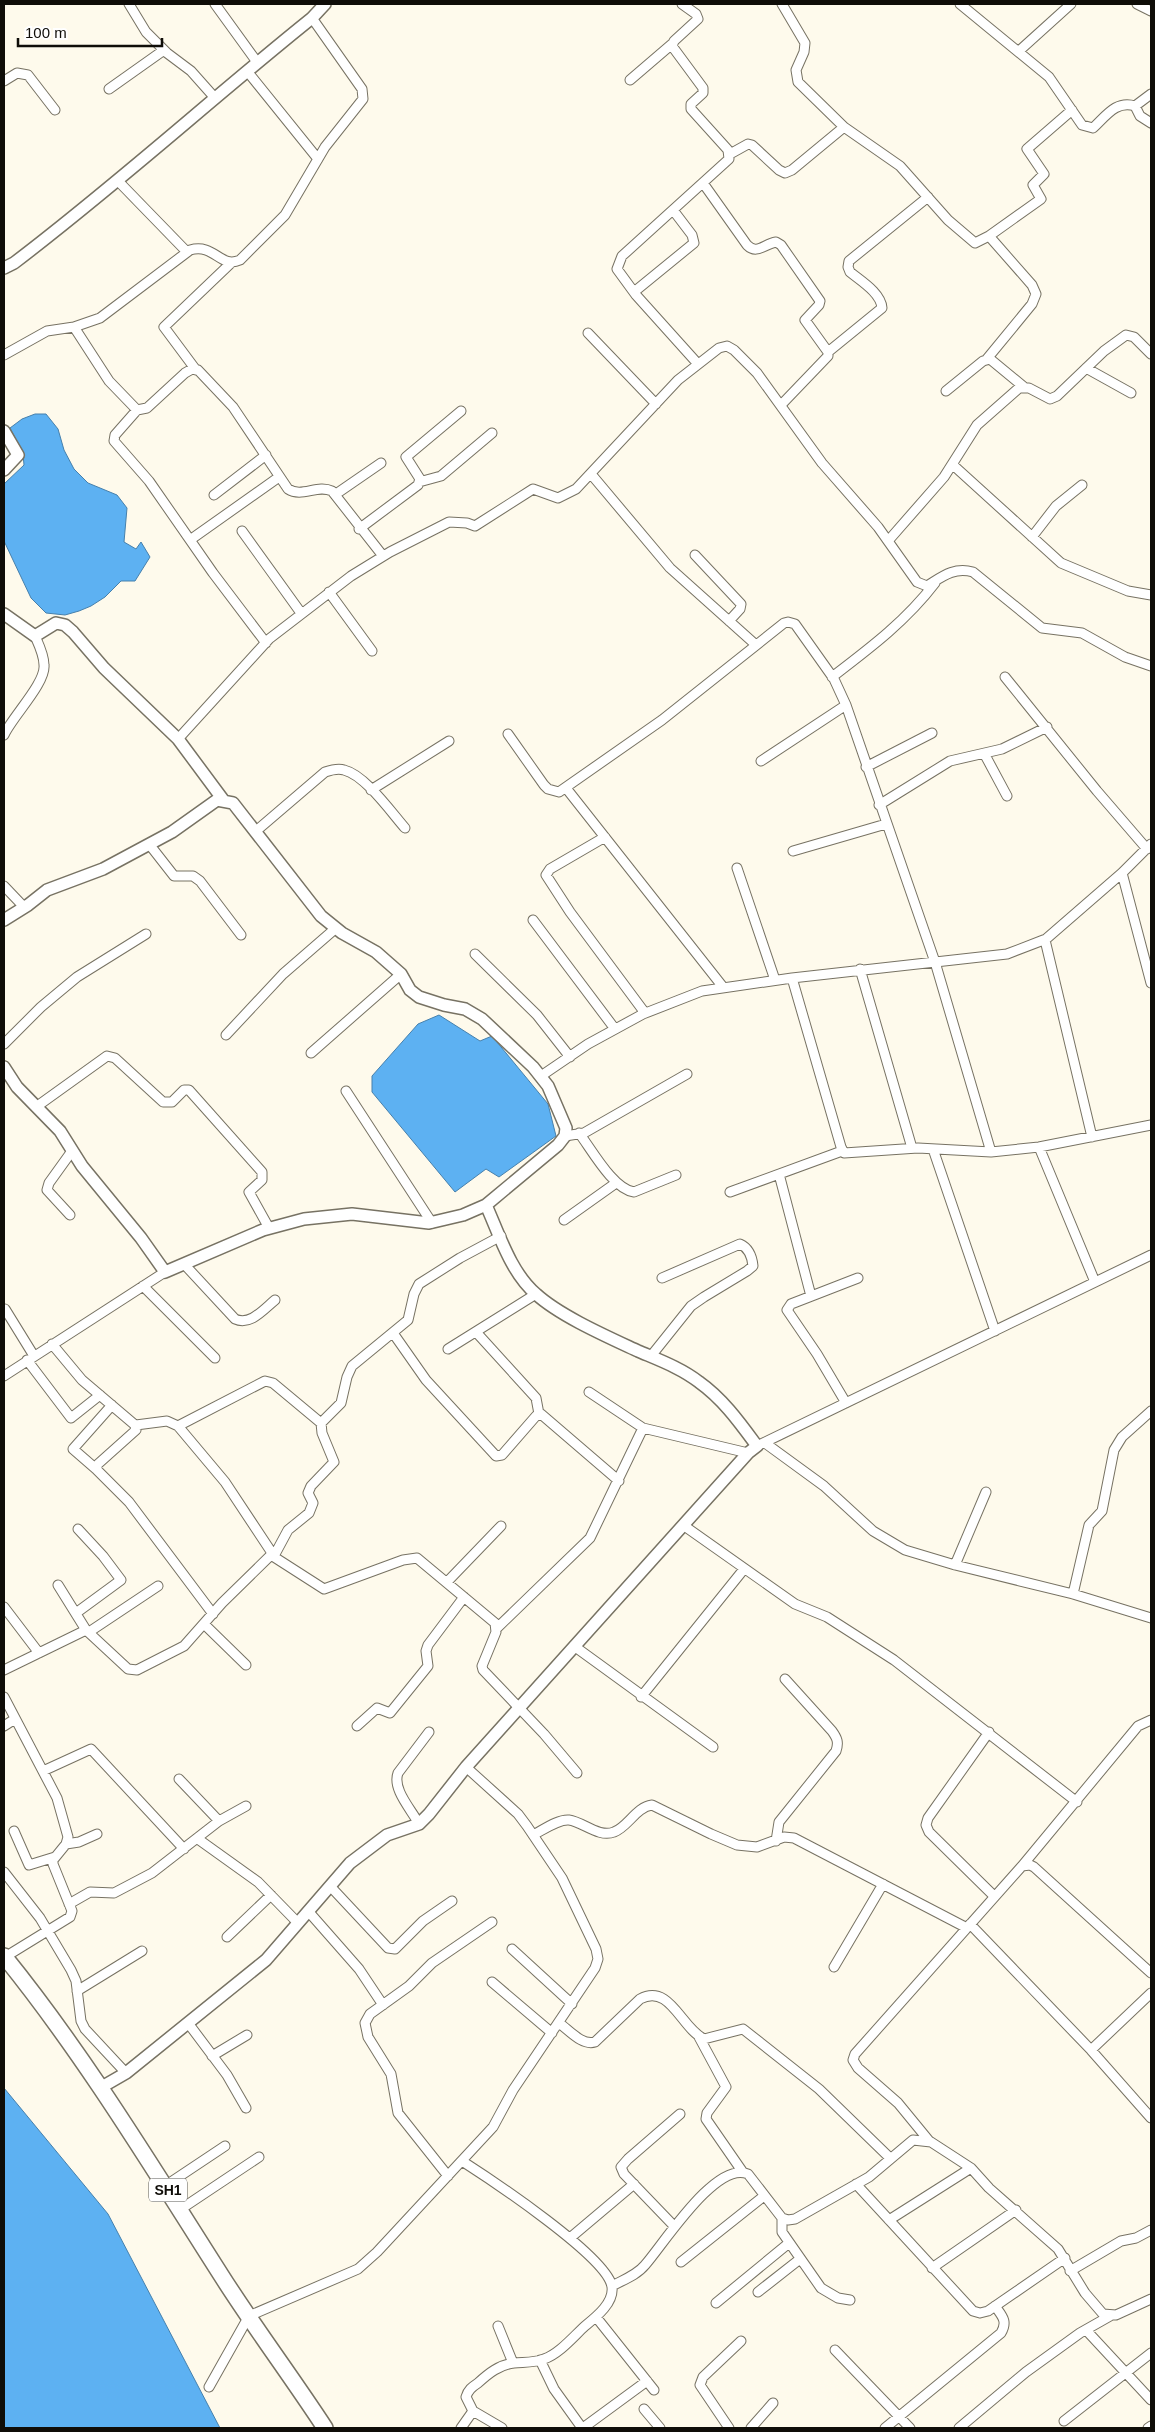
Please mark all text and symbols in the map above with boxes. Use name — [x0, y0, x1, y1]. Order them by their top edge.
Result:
scale bar — [18, 15, 161, 47]
text: 100 m — [25, 24, 67, 41]
road number: SH1 — [149, 2178, 187, 2202]

